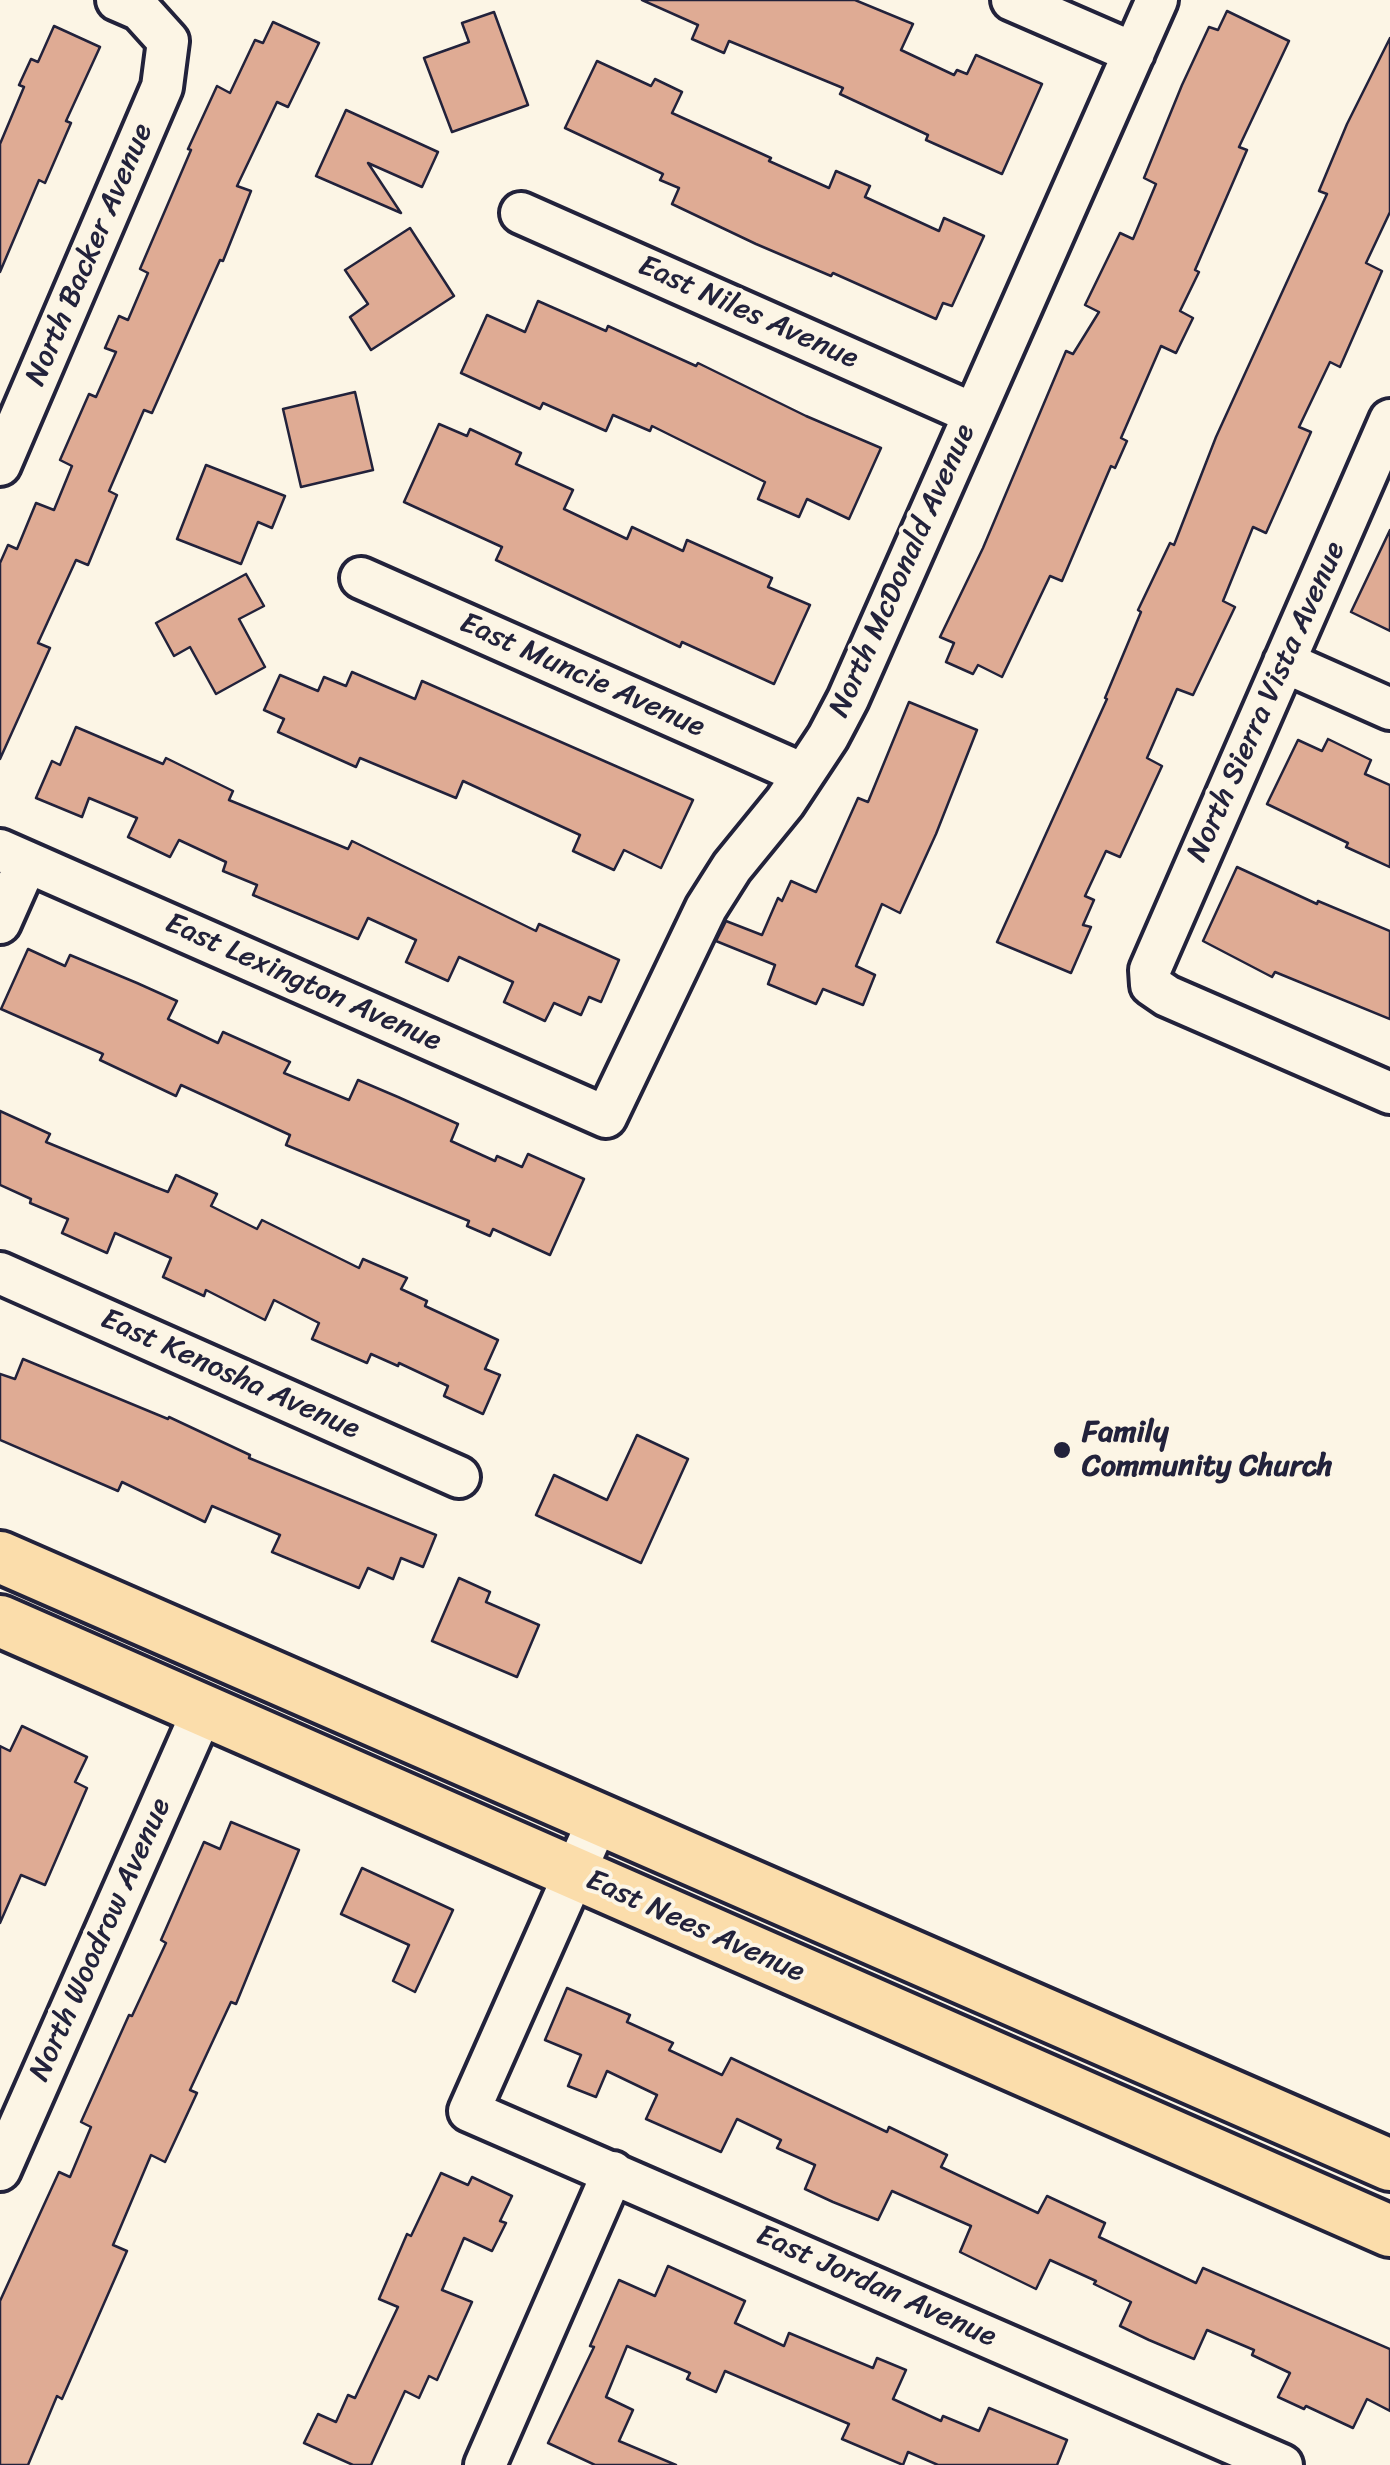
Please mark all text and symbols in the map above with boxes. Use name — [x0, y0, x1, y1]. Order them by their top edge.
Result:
street label: North Backer Avenue — [19, 119, 161, 391]
street label: East Niles Avenue — [633, 248, 863, 378]
street label: North McDonald Avenue — [822, 419, 984, 723]
street label: North Sierra Vista Avenue — [1180, 536, 1354, 868]
street label: East Muncie Avenue — [454, 606, 710, 746]
street label: East Lexington Avenue — [159, 906, 447, 1060]
street label: East Kenosha Avenue — [95, 1302, 365, 1448]
place label: Family Community Church — [1082, 1415, 1333, 1486]
marker: Family Community Church — [1051, 1439, 1073, 1461]
street label: North Woodrow Avenue — [22, 1793, 180, 2087]
street label: East Nees Avenue — [580, 1863, 810, 1991]
street label: East Jordan Avenue — [750, 2218, 1002, 2356]

